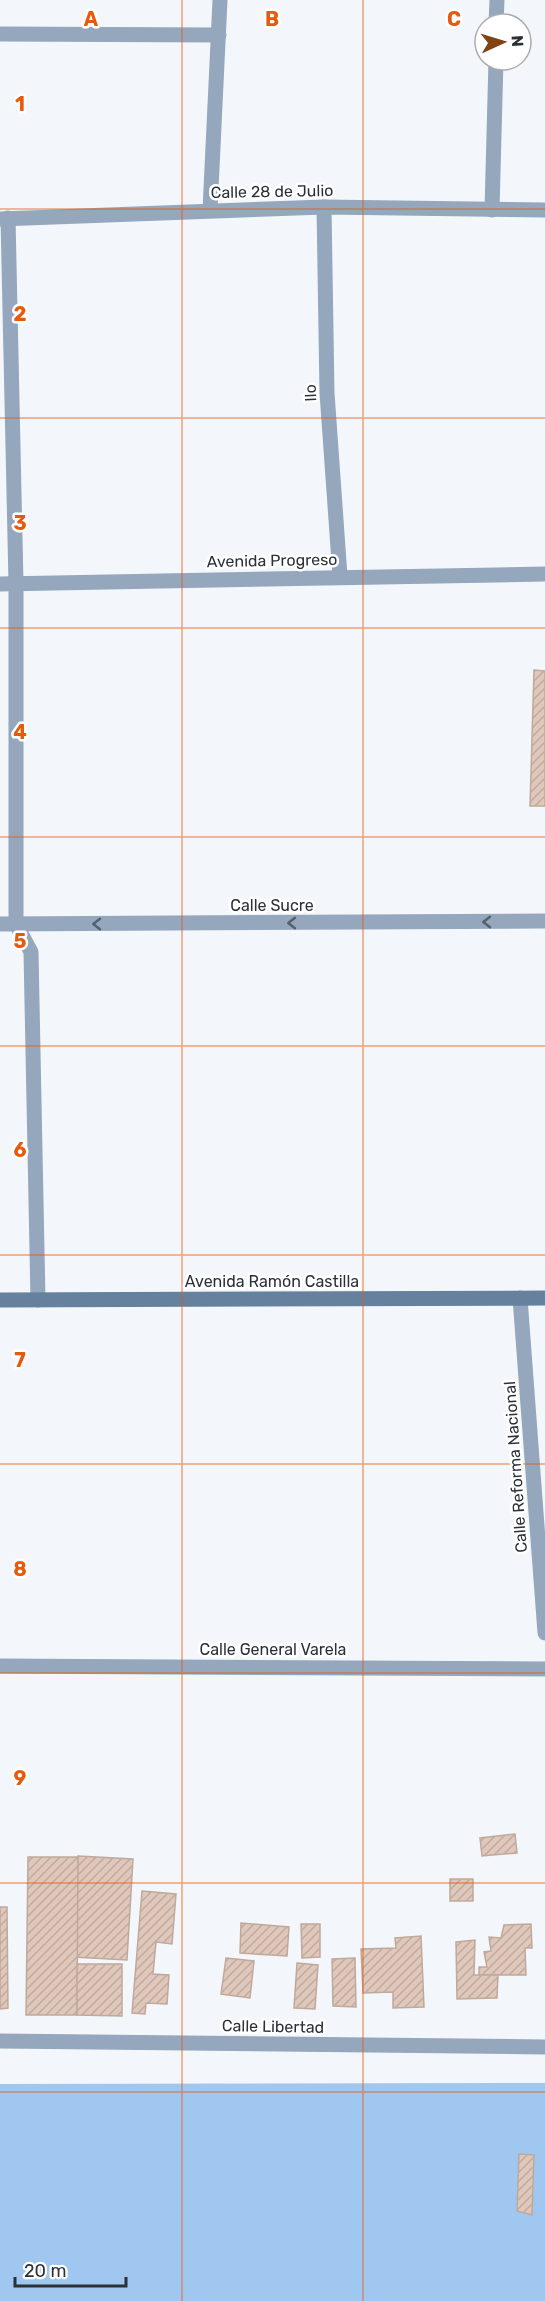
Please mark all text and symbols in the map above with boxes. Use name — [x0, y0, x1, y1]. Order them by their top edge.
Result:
text: A — [84, 7, 99, 31]
text: B — [265, 7, 279, 31]
text: C — [447, 7, 461, 31]
north arrow — [473, 12, 533, 72]
text: N — [508, 35, 527, 47]
text: 1 — [15, 92, 25, 116]
street label: Calle 28 de Julio — [211, 181, 334, 202]
text: 2 — [14, 302, 27, 326]
street label: Ilo — [301, 384, 320, 402]
text: 3 — [13, 511, 27, 535]
street label: Avenida Progreso — [206, 550, 338, 571]
text: 4 — [13, 720, 27, 744]
street label: Calle Sucre — [230, 896, 314, 915]
one-way arrow — [482, 916, 491, 928]
one-way arrow — [287, 917, 296, 929]
one-way arrow — [92, 918, 101, 930]
text: 5 — [14, 929, 27, 953]
text: 6 — [13, 1138, 27, 1162]
street label: Avenida Ramón Castilla — [185, 1272, 359, 1291]
text: 7 — [14, 1348, 26, 1372]
street label: Calle Reforma Nacional — [500, 1381, 531, 1553]
text: 8 — [13, 1557, 27, 1581]
street label: Calle General Varela — [200, 1640, 346, 1659]
text: 9 — [14, 1766, 27, 1790]
street label: Calle Libertad — [222, 2016, 324, 2037]
scale bar — [15, 2250, 126, 2288]
text: 20 m — [24, 2260, 66, 2282]

